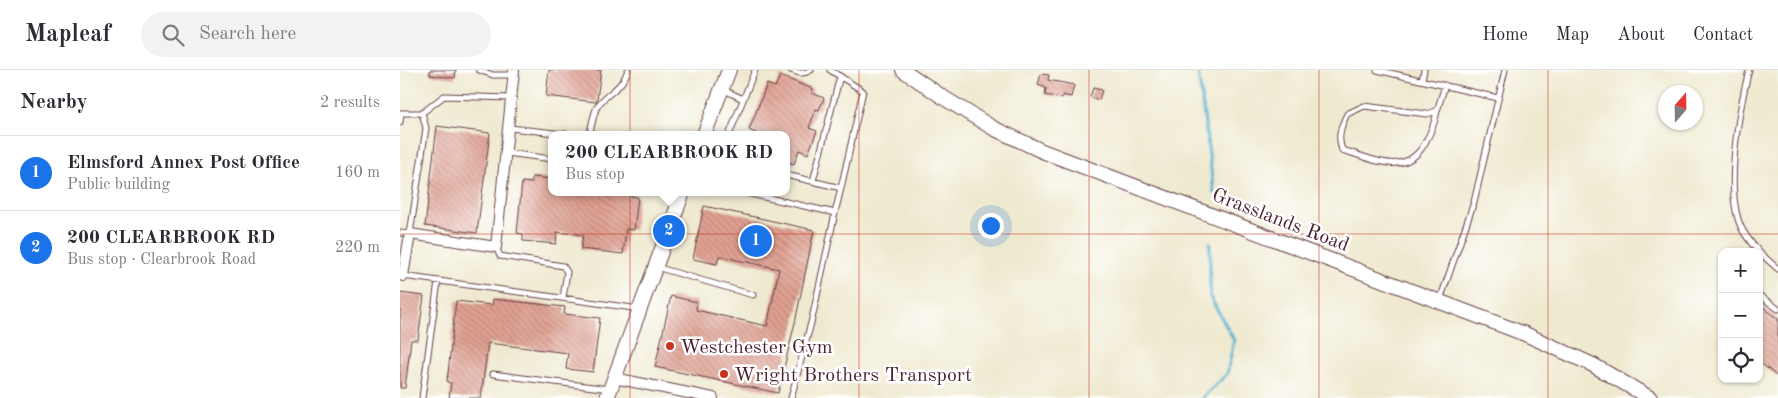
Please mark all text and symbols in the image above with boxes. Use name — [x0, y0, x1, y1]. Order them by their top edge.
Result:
search box — [141, 12, 491, 57]
icon: search — [159, 21, 187, 49]
text: Mapleaf — [25, 23, 111, 47]
text: Search here — [199, 25, 296, 44]
text: Home — [1482, 26, 1528, 44]
text: Map — [1556, 26, 1589, 44]
text: About — [1617, 26, 1665, 44]
text: Contact — [1693, 26, 1753, 44]
north arrow — [1658, 85, 1703, 130]
text: Nearby — [20, 92, 88, 113]
text: 2 results — [320, 95, 380, 111]
popup — [548, 131, 790, 196]
text: 200 CLEARBROOK RD — [565, 144, 773, 163]
text: Elmsford Annex Post Office — [67, 154, 300, 173]
text: 1 — [31, 165, 41, 181]
text: 160 m — [335, 165, 380, 181]
text: Bus stop — [565, 167, 625, 183]
text: Public building — [67, 177, 170, 193]
street label: Grasslands Road — [1209, 186, 1352, 256]
pin: 2 — [653, 212, 685, 250]
your location — [978, 213, 1004, 239]
pin: 1 — [740, 222, 772, 260]
text: 200 CLEARBROOK RD — [67, 229, 275, 248]
text: 2 — [31, 240, 41, 256]
text: 220 m — [335, 240, 380, 256]
map controls — [1718, 248, 1763, 383]
button: + — [1718, 248, 1763, 293]
text: Bus stop · Clearbrook Road — [67, 252, 256, 268]
button: − — [1718, 293, 1763, 338]
place label: Westchester Gym — [680, 338, 833, 358]
button: locate — [1718, 338, 1763, 383]
marker: Westchester Gym — [664, 340, 676, 352]
place label: Wright Brothers Transport — [734, 366, 972, 386]
marker: Wright Brothers Transport — [718, 368, 730, 380]

